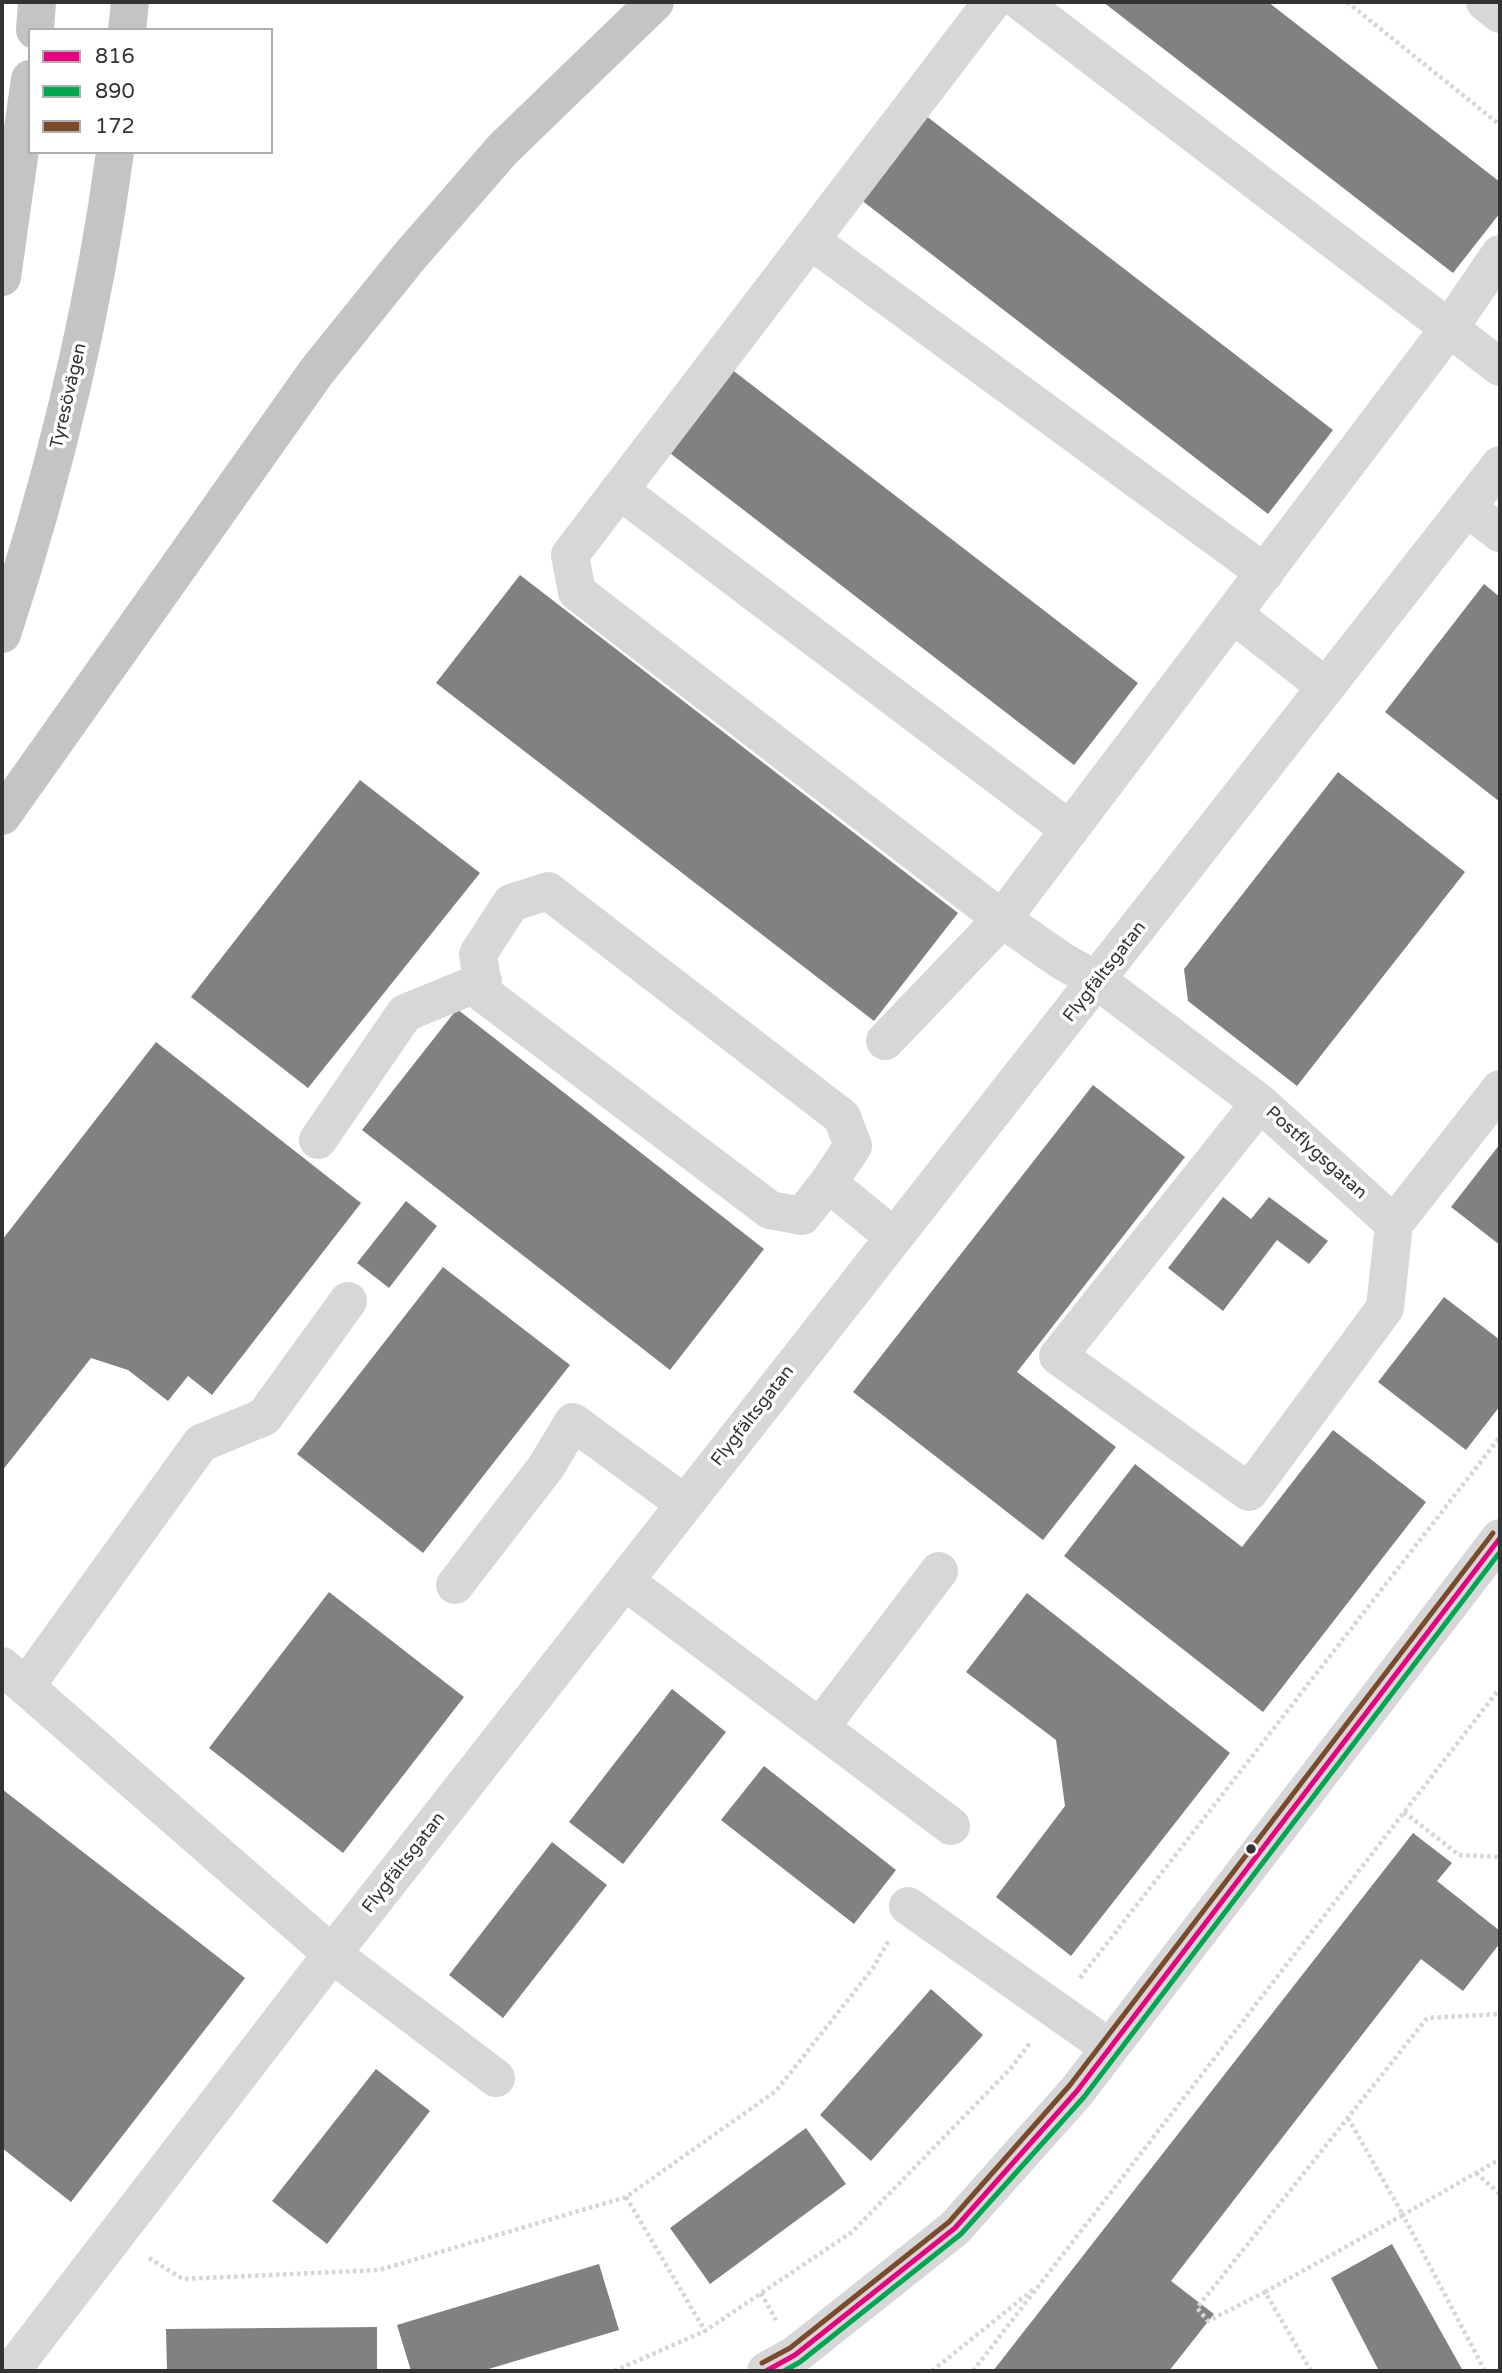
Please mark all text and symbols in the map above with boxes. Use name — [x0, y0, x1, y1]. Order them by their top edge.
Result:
legend — [28, 28, 273, 154]
text: 816 — [95, 44, 135, 69]
text: 890 — [95, 79, 135, 104]
text: 172 — [95, 114, 135, 139]
street label: Tyresövägen — [46, 341, 92, 451]
street label: Flygfältsgatan — [1059, 917, 1151, 1027]
street label: Postflygsgatan — [1261, 1102, 1371, 1204]
street label: Flygfältsgatan — [707, 1361, 799, 1471]
street label: Flygfältsgatan — [358, 1808, 450, 1918]
unlabelled marker — [1244, 1842, 1258, 1856]

